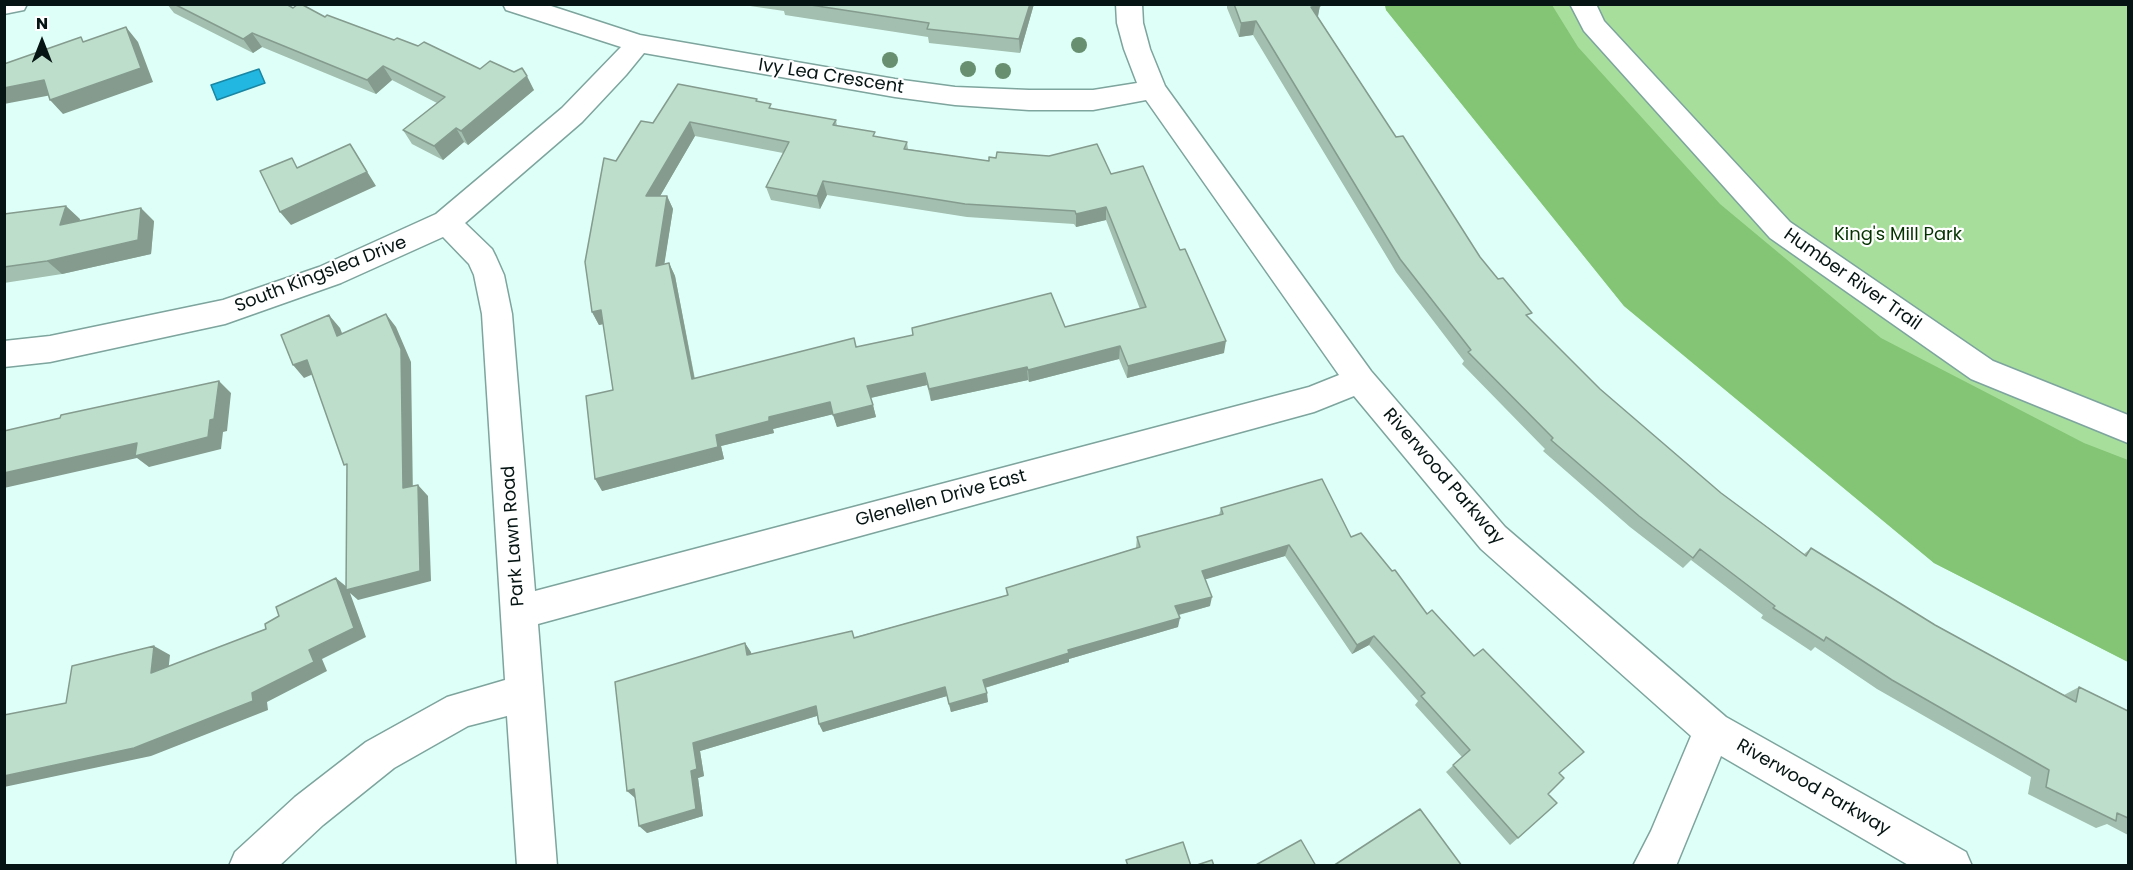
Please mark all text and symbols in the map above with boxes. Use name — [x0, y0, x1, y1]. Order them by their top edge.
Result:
north arrow — [12, 12, 72, 72]
text: N — [36, 12, 48, 35]
street label: Ivy Lea Crescent — [757, 55, 905, 99]
street label: Humber River Trail — [1779, 224, 1925, 336]
park label: King's Mill Park — [1834, 224, 1962, 246]
street label: South Kingslea Drive — [232, 232, 410, 318]
street label: Riverwood Parkway — [1378, 404, 1508, 550]
street label: Park Lawn Road — [498, 465, 530, 607]
street label: Glenellen Drive East — [853, 466, 1029, 532]
street label: Riverwood Parkway — [1732, 735, 1894, 841]

